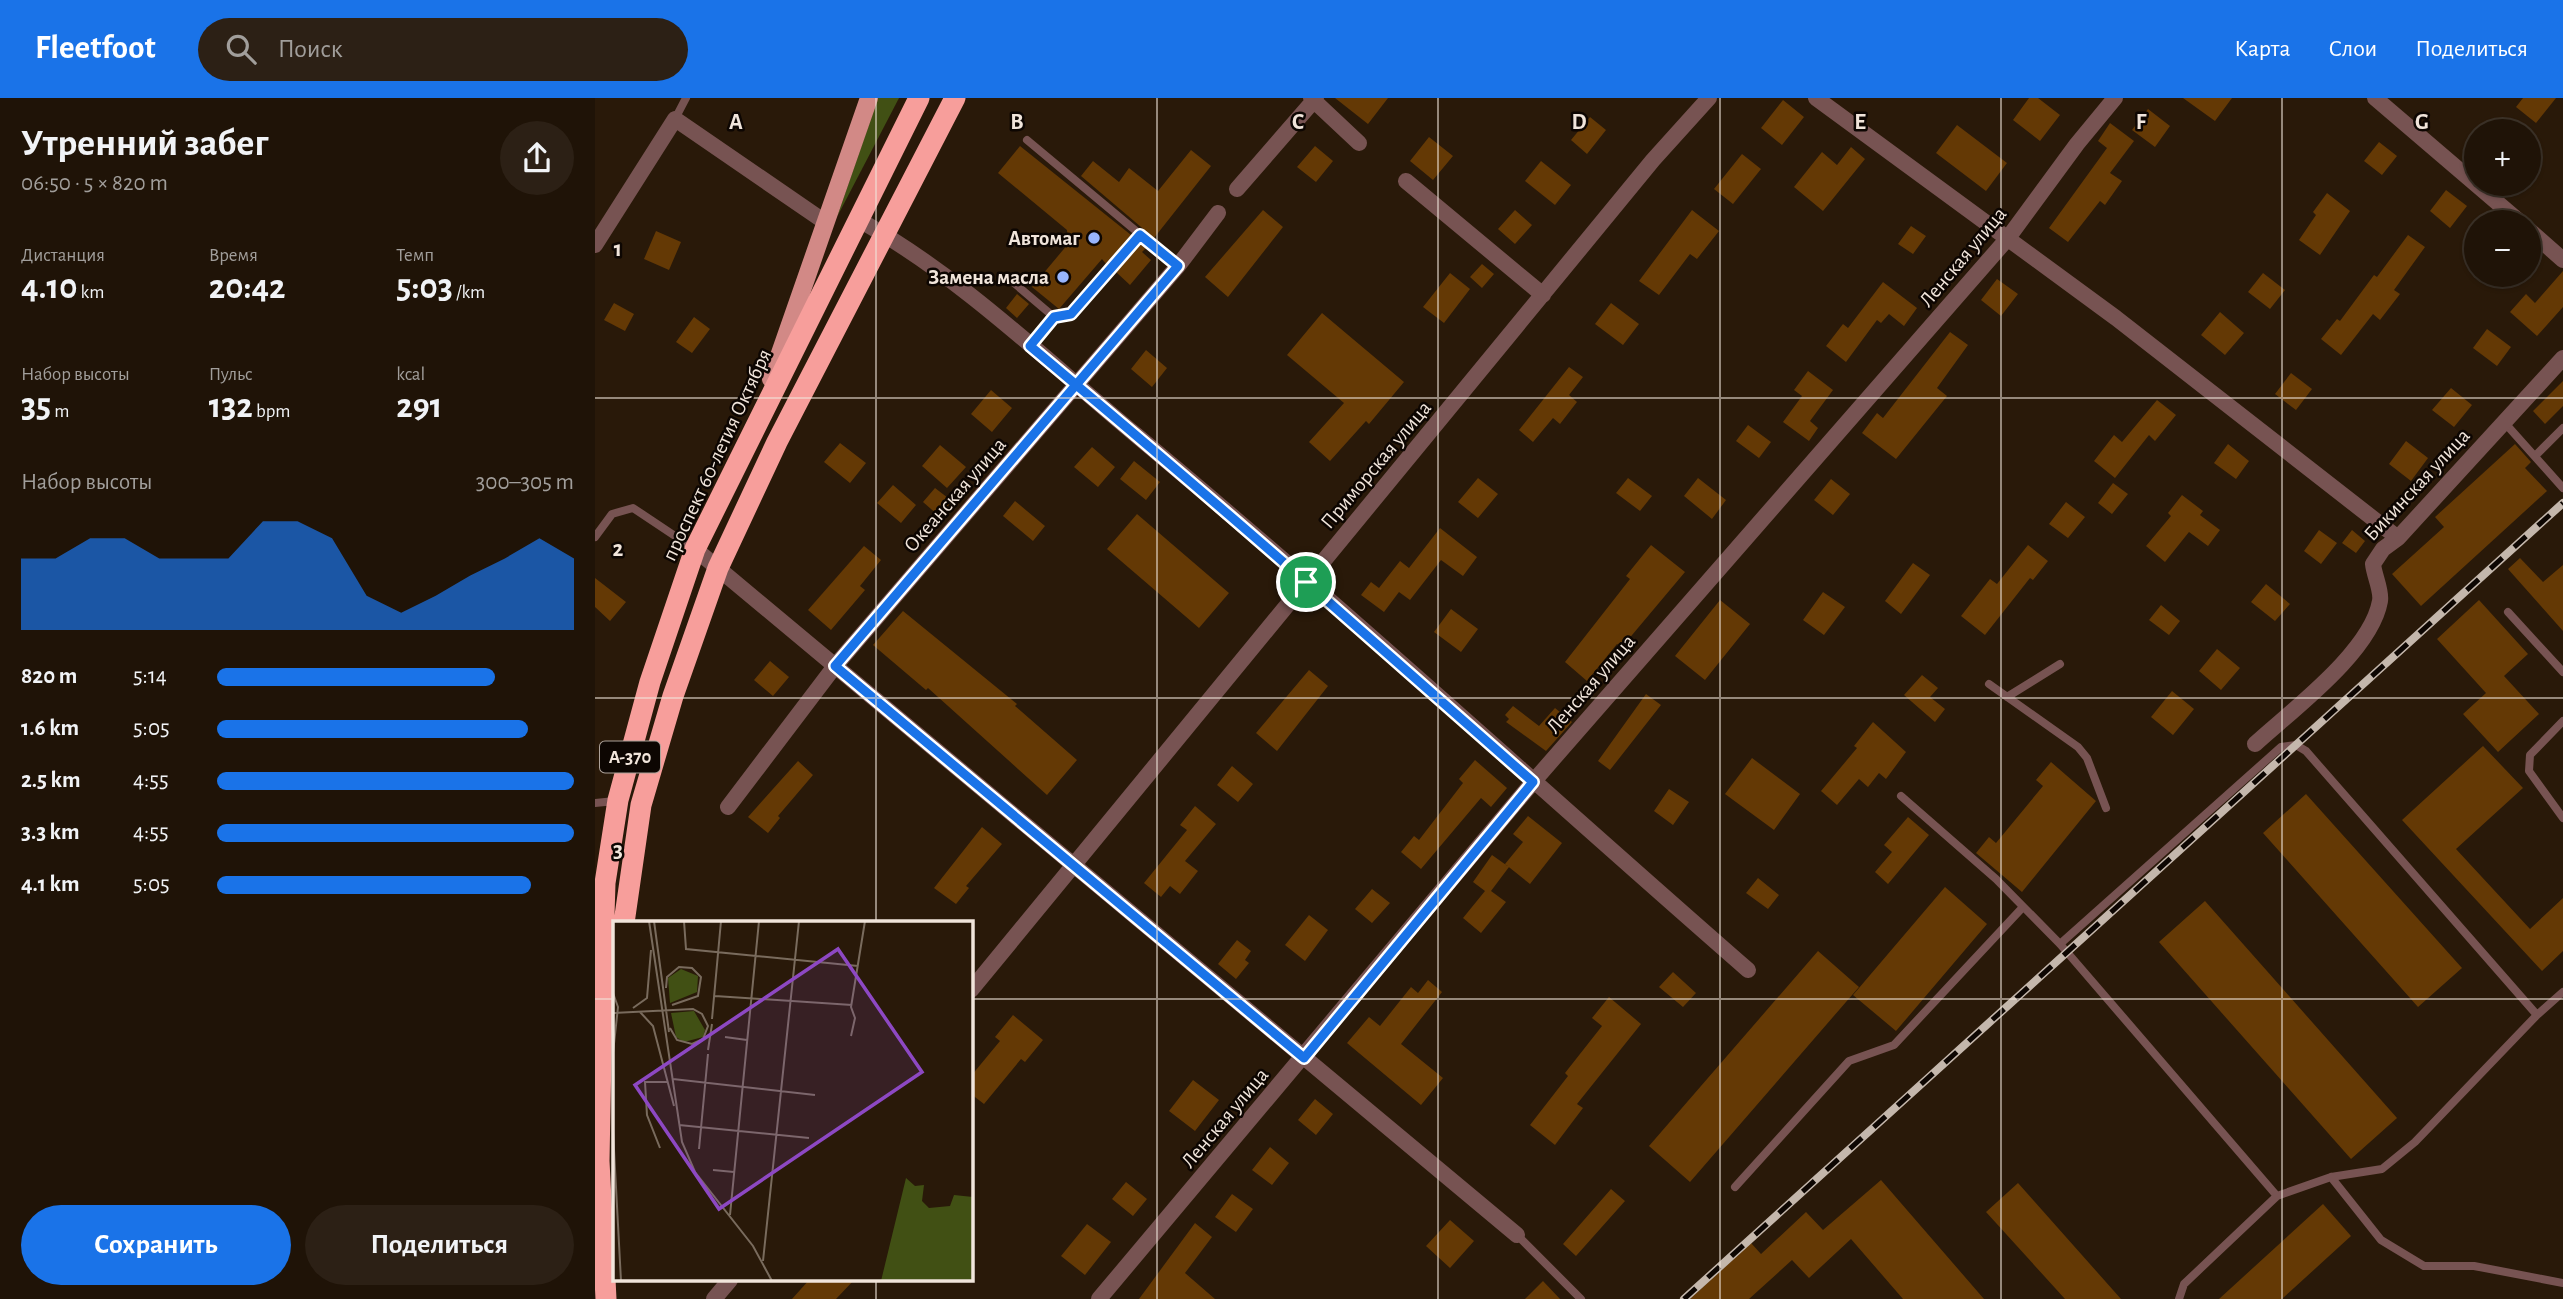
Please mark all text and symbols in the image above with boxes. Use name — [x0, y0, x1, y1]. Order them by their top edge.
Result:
search box — [198, 18, 688, 81]
icon: search — [222, 30, 260, 68]
text: Fleetfoot — [35, 32, 156, 65]
text: Поиск — [278, 36, 343, 62]
text: Карта — [2234, 37, 2290, 61]
text: Слои — [2328, 37, 2377, 61]
text: Поделиться — [2415, 37, 2528, 61]
text: A — [729, 111, 743, 134]
text: B — [1010, 111, 1024, 134]
text: C — [1292, 111, 1304, 134]
text: D — [1571, 111, 1587, 134]
text: E — [1854, 111, 1866, 134]
text: F — [2136, 111, 2147, 134]
text: G — [2415, 111, 2429, 134]
map controls — [2464, 119, 2541, 287]
button: + — [2464, 119, 2541, 196]
button: share — [500, 121, 574, 195]
text: Утренний забег — [21, 125, 268, 163]
text: 06:50 · 5 × 820 m — [21, 172, 168, 195]
street label: Ленская улица — [1915, 203, 2011, 311]
button: − — [2464, 210, 2541, 287]
place label: Автомаг — [1008, 228, 1080, 249]
marker: Автомаг — [1086, 230, 1102, 246]
text: 1 — [614, 238, 622, 261]
text: Дистанция — [21, 246, 105, 265]
text: Время — [209, 246, 258, 265]
text: Темп — [396, 246, 434, 265]
place label: Замена масла — [928, 267, 1049, 288]
marker: Замена масла — [1055, 269, 1071, 285]
text: 4.10 — [21, 270, 77, 305]
text: 20:42 — [209, 270, 285, 305]
text: 5:03 — [396, 270, 453, 305]
text: km — [77, 283, 104, 302]
text: /km — [453, 283, 485, 302]
street label: проспект 60-летия Октября — [659, 346, 775, 564]
text: Набор высоты — [21, 365, 130, 384]
text: Пульс — [209, 365, 253, 384]
text: kcal — [396, 365, 425, 384]
text: 35 — [21, 389, 51, 424]
text: 132 — [209, 389, 253, 424]
text: 291 — [396, 389, 442, 424]
street label: Приморская улица — [1317, 397, 1435, 533]
text: m — [51, 402, 70, 421]
text: bpm — [253, 402, 290, 421]
street label: Бикинская улица — [2360, 425, 2474, 545]
street label: Океанская улица — [900, 434, 1010, 556]
text: Набор высоты — [21, 471, 153, 494]
text: 300–305 m — [476, 471, 574, 494]
text: 2 — [613, 538, 624, 561]
pin — [1276, 552, 1336, 612]
icon: arrive — [1287, 563, 1325, 601]
street label: Ленская улица — [1543, 630, 1640, 737]
text: 820 m — [21, 665, 77, 688]
text: 5:14 — [133, 665, 167, 688]
text: 1.6 km — [21, 717, 79, 740]
text: 5:05 — [133, 717, 170, 740]
road number: А-370 — [600, 742, 660, 772]
text: 2.5 km — [21, 769, 80, 792]
text: 4:55 — [133, 769, 169, 792]
text: 3.3 km — [21, 821, 80, 844]
text: 4:55 — [133, 821, 169, 844]
text: 3 — [613, 839, 623, 862]
text: 4.1 km — [21, 873, 80, 896]
text: 5:05 — [133, 873, 170, 896]
inset map — [613, 921, 973, 1282]
street label: Ленская улица — [1177, 1064, 1273, 1172]
button: Сохранить — [21, 1205, 291, 1285]
button: Поделиться — [305, 1205, 574, 1285]

